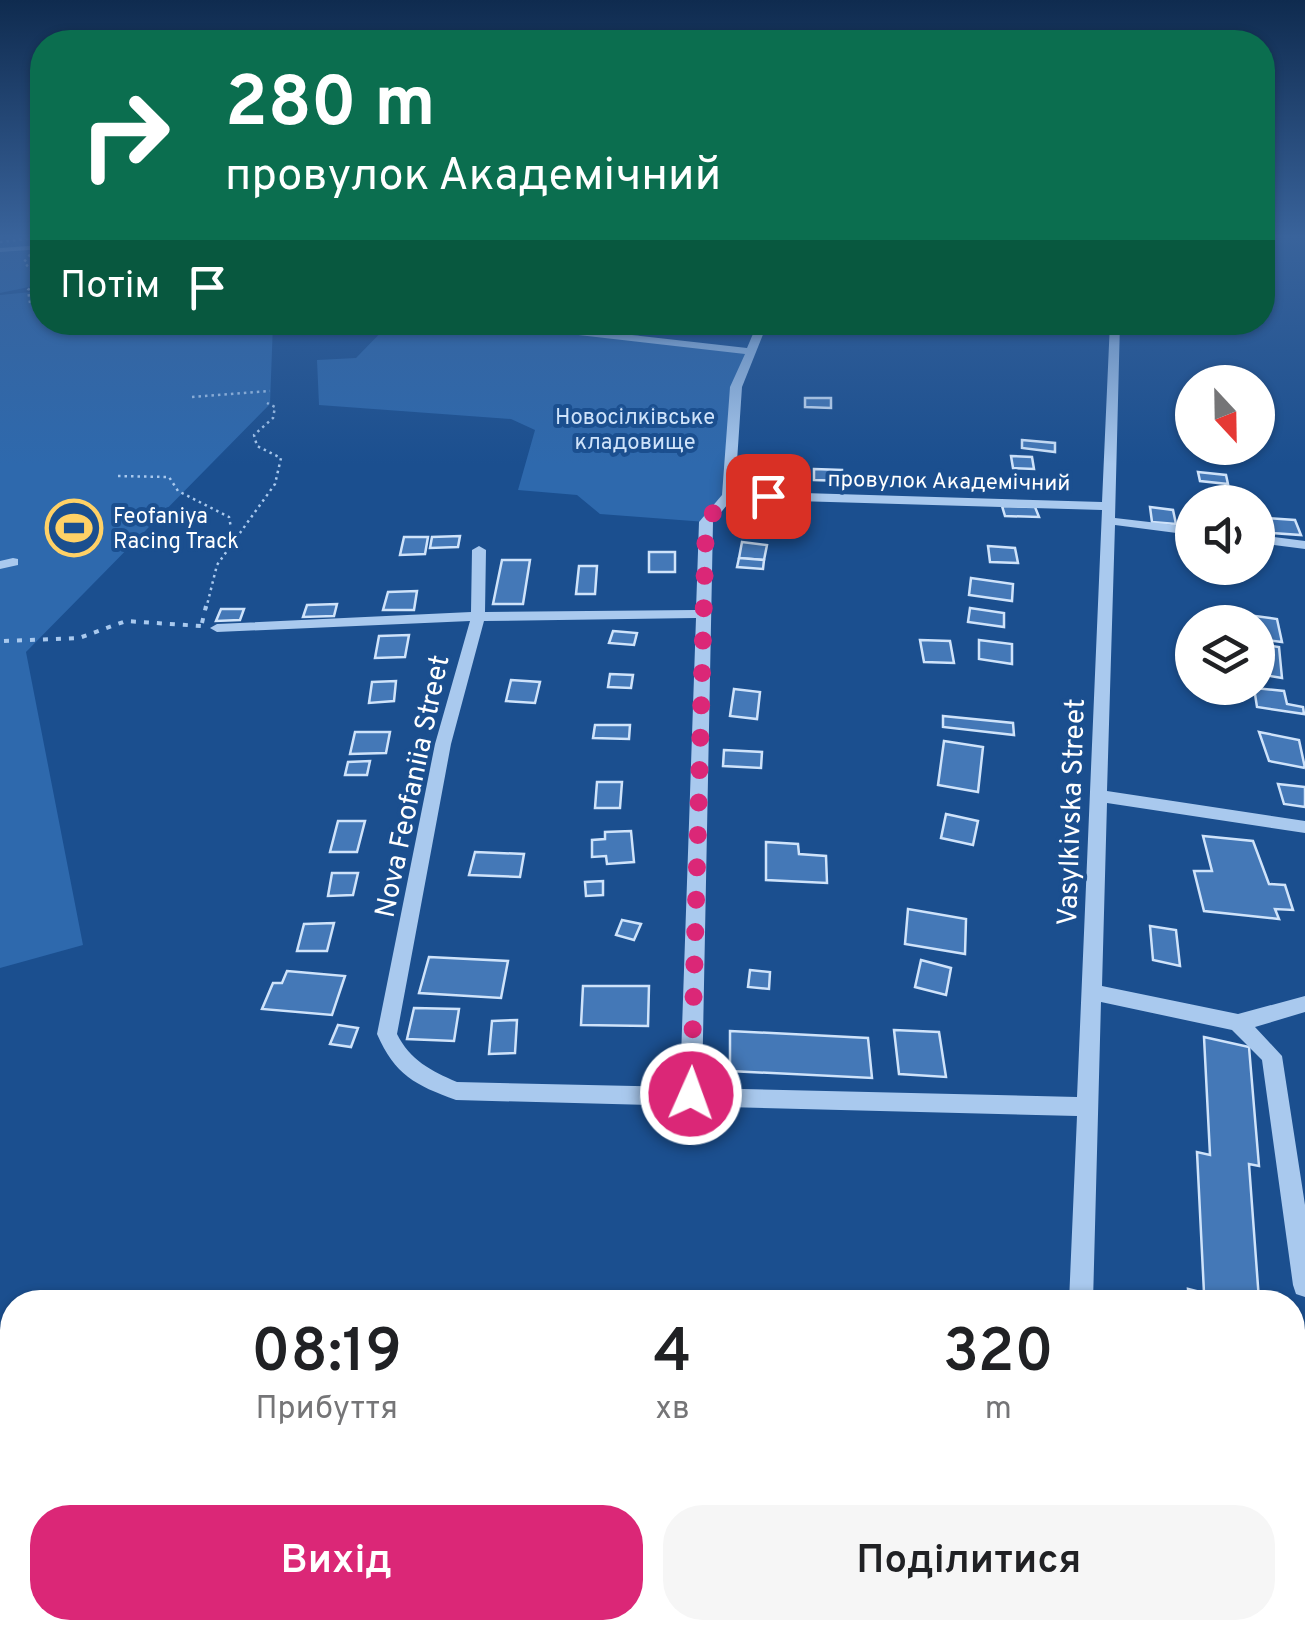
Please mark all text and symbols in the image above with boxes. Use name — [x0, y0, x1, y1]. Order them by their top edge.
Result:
text: 280 m — [225, 62, 436, 151]
icon: right — [60, 70, 190, 200]
text: провулок Академічний — [225, 149, 721, 206]
icon: arrive — [180, 260, 235, 315]
text: Потім — [60, 263, 160, 312]
north arrow — [1175, 365, 1275, 465]
map controls — [1175, 365, 1275, 705]
park label: Новосілківське кладовище — [555, 405, 715, 457]
pin — [726, 454, 811, 539]
street label: провулок Академічний — [827, 467, 1070, 498]
icon: arrive — [741, 469, 796, 524]
button: sound — [1175, 485, 1275, 585]
sports icon: Feofaniya Racing Track — [44, 498, 104, 558]
place label: Feofaniya Racing Track — [113, 504, 239, 556]
button: layers — [1175, 605, 1275, 705]
street label: Nova Feofaniia Street — [369, 652, 459, 921]
street label: Vasylkivska Street — [1051, 698, 1095, 926]
position arrow — [639, 1042, 743, 1146]
text: 08:19 — [251, 1317, 402, 1393]
text: 4 — [653, 1317, 692, 1393]
text: 320 — [943, 1317, 1054, 1393]
text: Прибуття — [256, 1390, 398, 1430]
text: хв — [655, 1390, 690, 1430]
text: m — [985, 1390, 1012, 1430]
button: Вихід — [30, 1505, 643, 1620]
button: Поділитися — [663, 1505, 1275, 1620]

